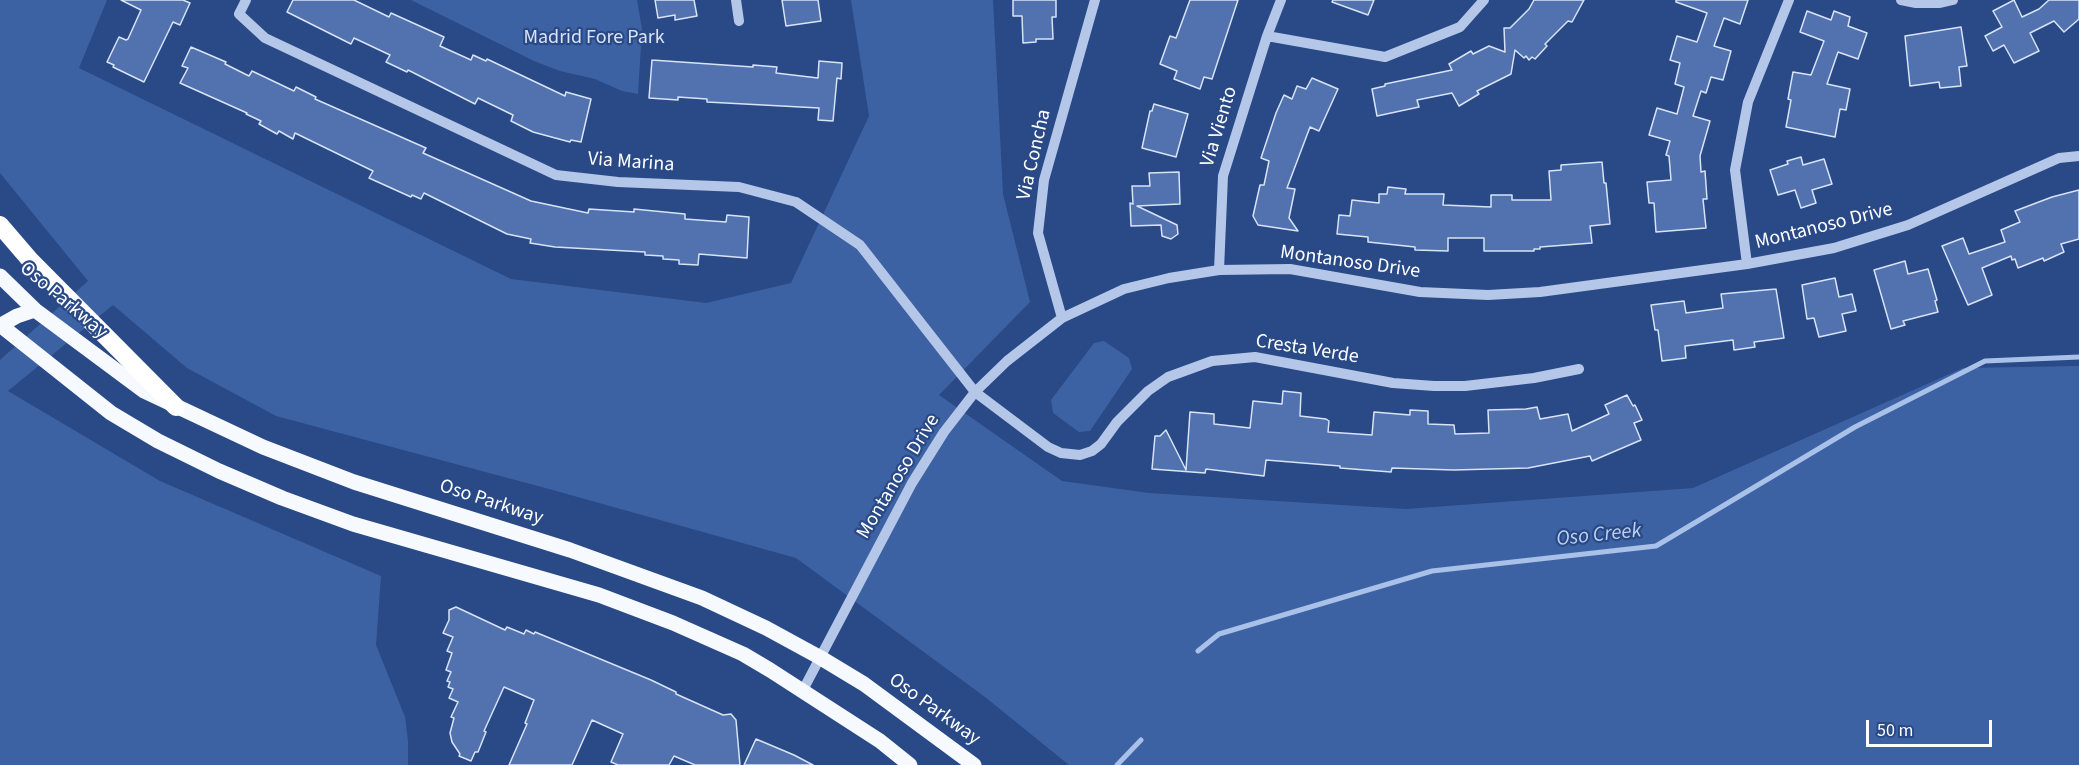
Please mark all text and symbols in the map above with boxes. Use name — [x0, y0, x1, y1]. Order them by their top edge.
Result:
park label: Madrid Fore Park — [523, 27, 665, 51]
street label: Via Viento — [1196, 84, 1244, 170]
street label: Via Concha — [1013, 107, 1057, 203]
street label: Via Marina — [587, 148, 675, 178]
street label: Montanoso Drive — [1753, 198, 1895, 256]
street label: Montanoso Drive — [1278, 241, 1422, 285]
street label: Oso Parkway — [14, 257, 112, 345]
street label: Cresta Verde — [1254, 330, 1360, 370]
street label: Montanoso Drive — [852, 410, 946, 544]
street label: Oso Parkway — [436, 475, 546, 531]
water label: Oso Creek — [1555, 519, 1643, 553]
street label: Oso Parkway — [883, 669, 985, 751]
scale bar — [1869, 708, 1995, 746]
text: 50 m — [1877, 718, 1913, 743]

